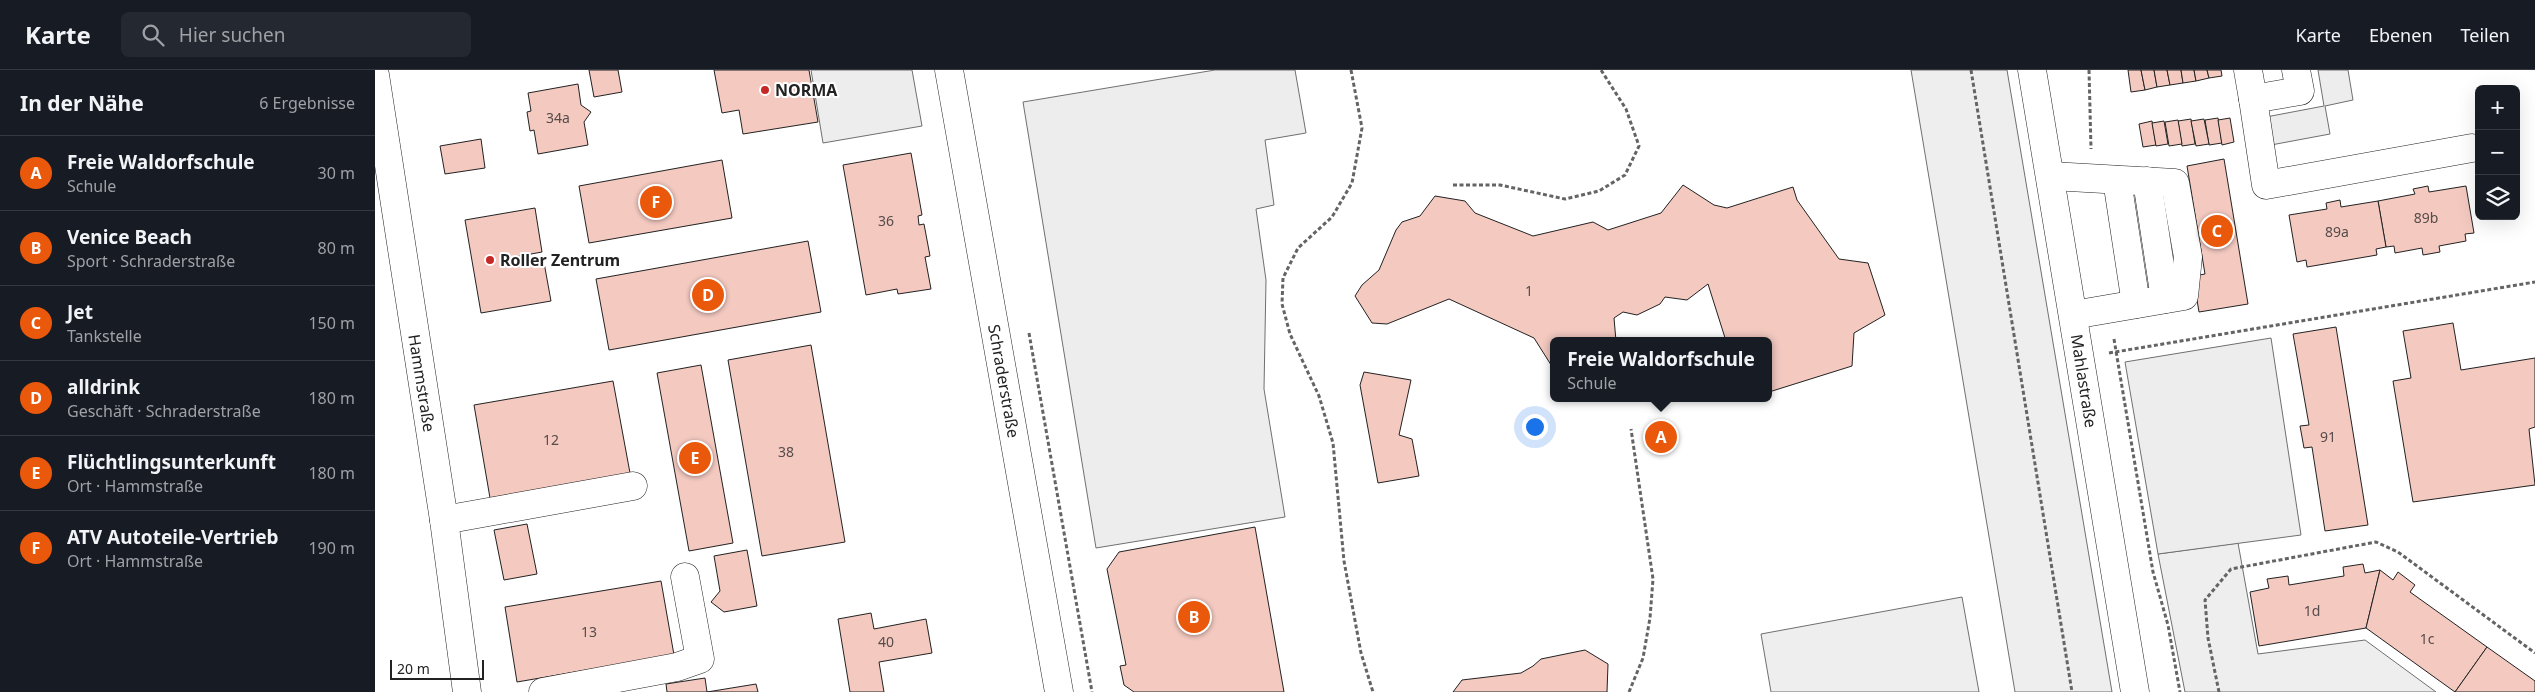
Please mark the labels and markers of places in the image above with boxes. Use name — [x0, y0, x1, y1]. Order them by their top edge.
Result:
place label: NORMA — [775, 79, 838, 101]
marker: NORMA — [759, 84, 771, 96]
pin: F — [640, 183, 672, 221]
pin: C — [2201, 212, 2233, 250]
place label: Roller Zentrum — [500, 249, 620, 271]
marker: Roller Zentrum — [484, 254, 496, 266]
pin: D — [692, 276, 724, 314]
pin: A — [1645, 418, 1677, 456]
pin: E — [679, 439, 711, 477]
pin: B — [1178, 598, 1210, 636]

